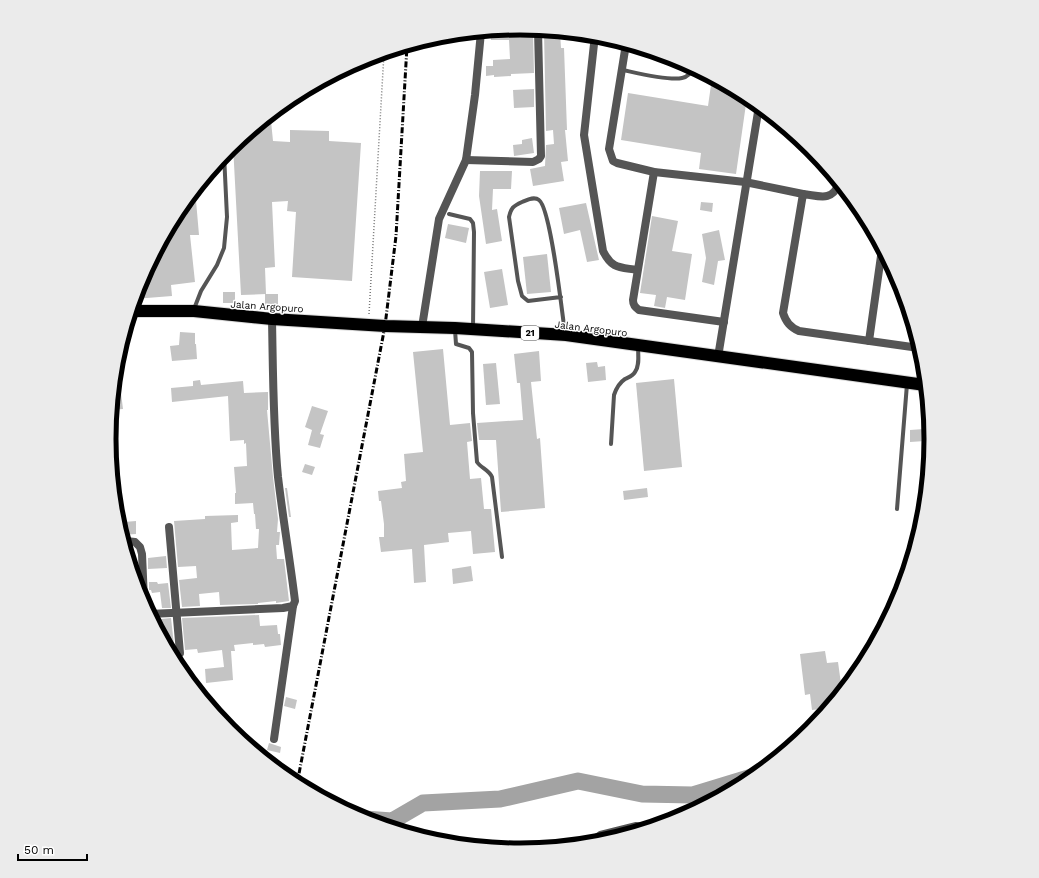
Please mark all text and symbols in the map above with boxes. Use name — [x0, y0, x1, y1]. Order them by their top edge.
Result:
street label: Jalan Argopuro — [230, 298, 304, 315]
street label: Jalan Argopuro — [554, 319, 628, 338]
road number: 21 — [521, 326, 539, 340]
scale bar — [18, 836, 87, 862]
text: 50 m — [24, 843, 54, 857]

